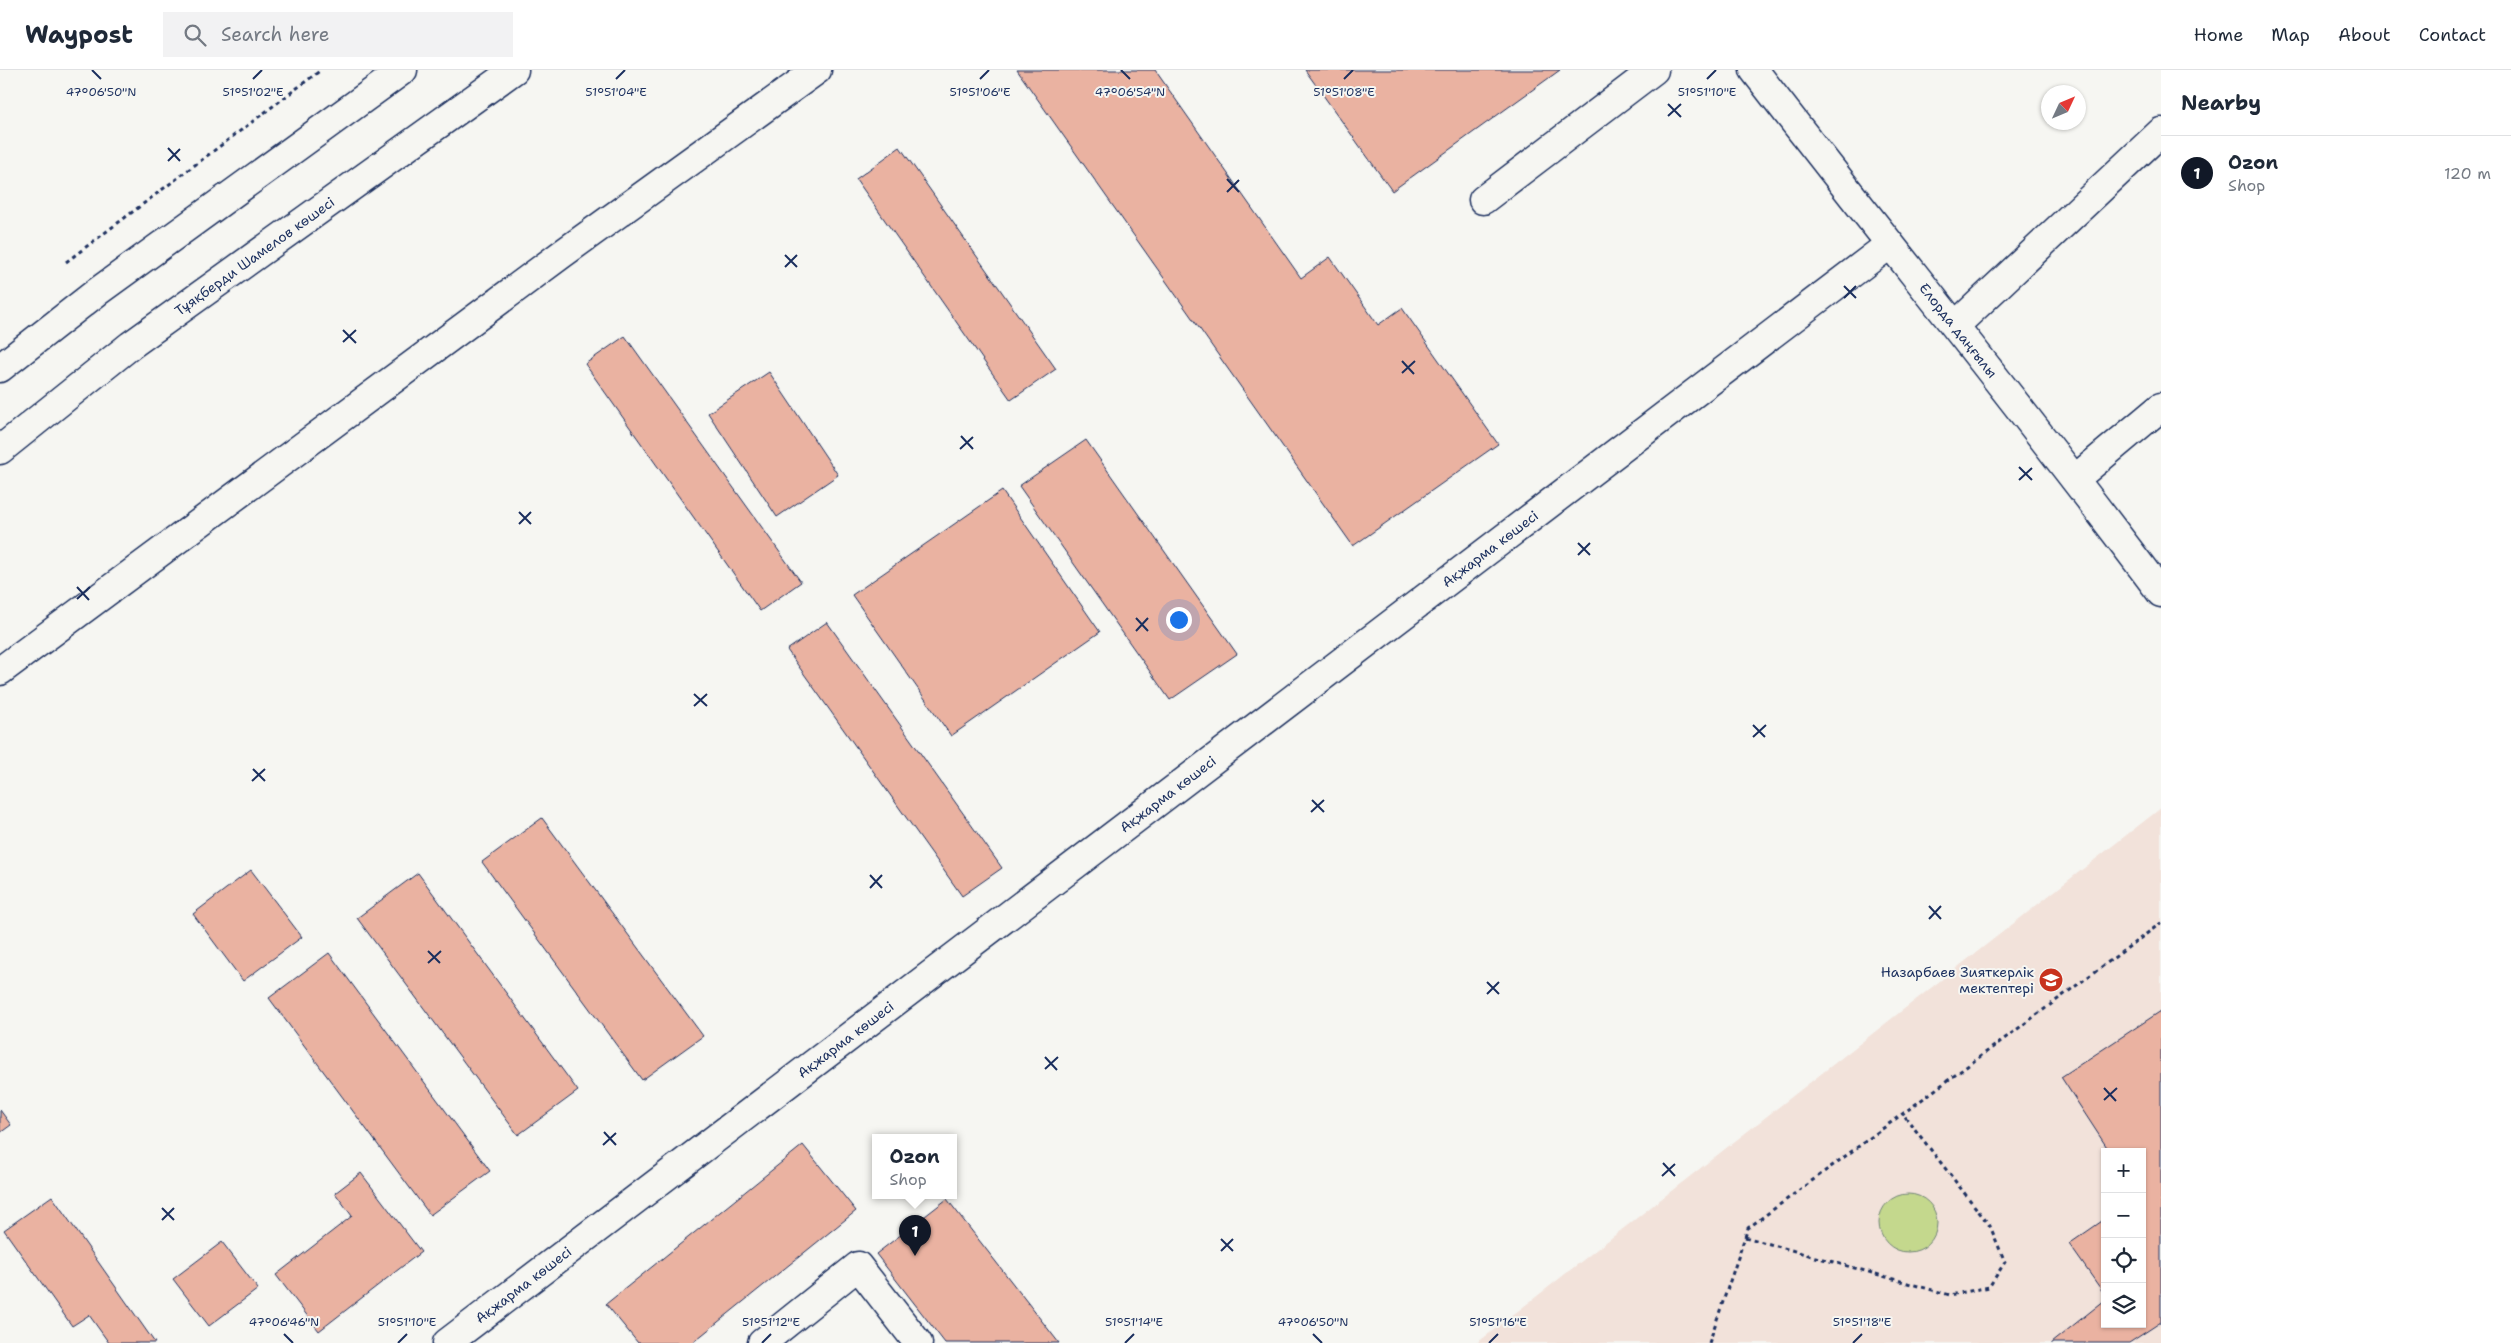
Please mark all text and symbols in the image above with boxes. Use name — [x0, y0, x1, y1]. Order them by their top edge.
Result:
search box — [163, 12, 513, 57]
text: Waypost — [25, 19, 133, 51]
icon: search — [181, 21, 209, 49]
text: Search here — [221, 22, 329, 47]
text: Home — [2194, 23, 2243, 47]
text: Map — [2271, 23, 2310, 47]
text: About — [2338, 23, 2391, 47]
text: Contact — [2419, 23, 2486, 47]
text: 47°06'50"N — [66, 84, 136, 100]
text: 51°51'02"E — [223, 84, 283, 100]
text: 51°51'04"E — [585, 84, 647, 100]
text: 51°51'06"E — [950, 84, 1010, 100]
text: 47°06'54"N — [1095, 84, 1165, 100]
text: 51°51'08"E — [1313, 84, 1375, 100]
text: 51°51'10"E — [1678, 84, 1736, 100]
north arrow — [2041, 85, 2086, 130]
text: Nearby — [2181, 89, 2261, 117]
text: Ozon — [2228, 150, 2278, 175]
text: 1 — [2193, 163, 2201, 184]
text: 120 m — [2444, 163, 2491, 184]
text: Shop — [2228, 175, 2265, 196]
street label: Тұяқберди Шамелов көшесі — [171, 193, 338, 320]
street label: Елорда даңғылы — [1915, 279, 2001, 381]
street label: Ақжарма көшесі — [1438, 506, 1542, 591]
your location — [1166, 607, 1192, 633]
street label: Ақжарма көшесі — [1116, 752, 1220, 837]
place label: Назарбаев Зияткерлік мектептері — [1881, 963, 2035, 997]
school or university icon: Назарбаев Зияткерлік мектептері — [2038, 967, 2064, 993]
street label: Ақжарма көшесі — [794, 997, 897, 1082]
popup — [872, 1134, 957, 1199]
text: Ozon — [889, 1144, 940, 1169]
map controls — [2101, 1148, 2146, 1328]
button: + — [2101, 1148, 2146, 1193]
text: Shop — [889, 1169, 927, 1190]
button: − — [2101, 1193, 2146, 1238]
pin: 1 — [899, 1215, 931, 1256]
button: locate — [2101, 1238, 2146, 1283]
street label: Ақжарма көшесі — [472, 1242, 575, 1327]
button: layers — [2101, 1283, 2146, 1328]
text: 47°06'46"N — [249, 1314, 319, 1330]
text: 51°51'10"E — [378, 1314, 436, 1330]
text: 51°51'12"E — [742, 1314, 800, 1330]
text: 51°51'14"E — [1105, 1314, 1163, 1330]
text: 47°06'50"N — [1278, 1314, 1348, 1330]
text: 51°51'16"E — [1469, 1314, 1527, 1330]
text: 51°51'18"E — [1833, 1314, 1891, 1330]

